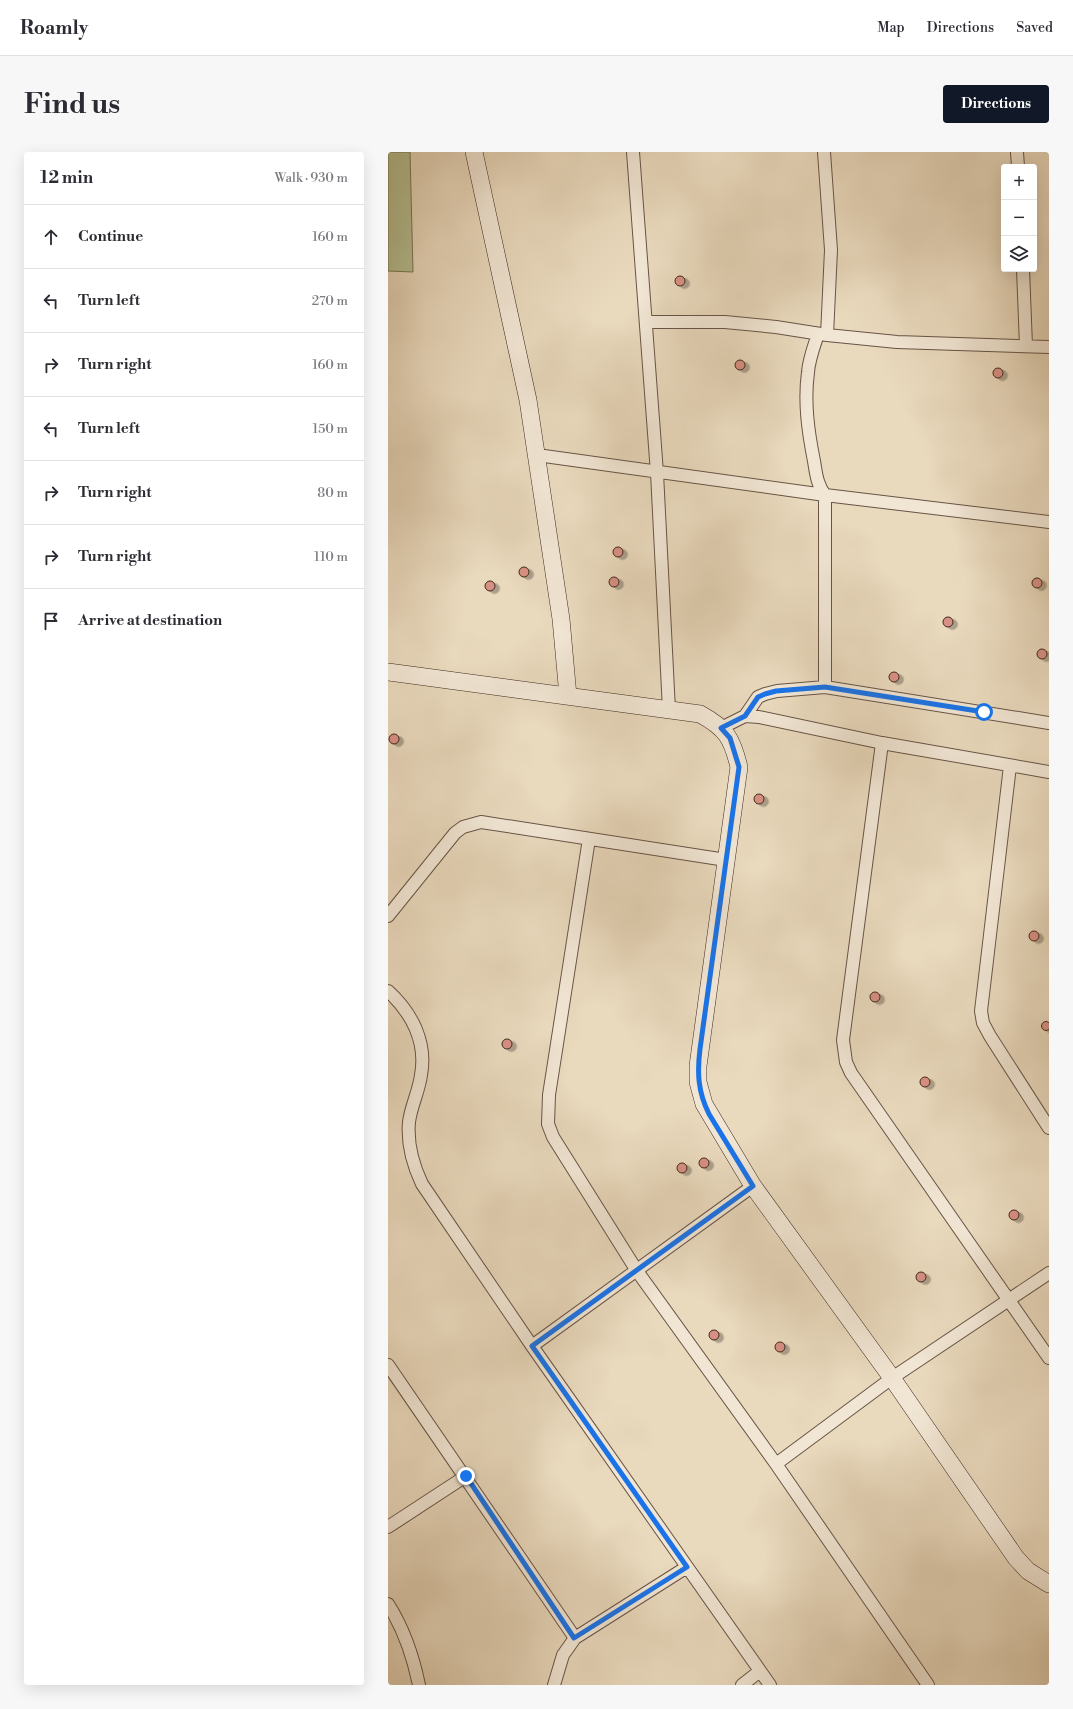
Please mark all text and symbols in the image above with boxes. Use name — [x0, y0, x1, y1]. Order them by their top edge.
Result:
text: Roamly — [20, 16, 88, 40]
text: Map — [877, 19, 905, 37]
text: Directions — [927, 19, 994, 37]
text: Saved — [1016, 19, 1053, 37]
button: Directions — [943, 85, 1049, 123]
text: Find us — [24, 87, 120, 122]
map controls — [1001, 164, 1037, 272]
button: + — [1001, 164, 1037, 200]
text: 12 min — [40, 167, 93, 189]
text: Walk · 930 m — [275, 170, 348, 186]
button: − — [1001, 200, 1037, 236]
icon: ahead — [40, 226, 62, 248]
text: Continue — [78, 227, 143, 246]
text: 160 m — [312, 229, 348, 245]
button: layers — [1001, 236, 1037, 272]
icon: left — [40, 290, 62, 312]
text: Turn left — [78, 291, 140, 310]
text: 270 m — [312, 293, 348, 309]
icon: right — [40, 354, 62, 376]
text: Turn right — [78, 355, 152, 374]
text: 160 m — [312, 357, 348, 373]
icon: left — [40, 418, 62, 440]
text: Turn left — [78, 419, 140, 438]
text: 150 m — [313, 421, 348, 437]
icon: right — [40, 482, 62, 504]
text: Turn right — [78, 483, 152, 502]
text: 80 m — [317, 485, 348, 501]
icon: right — [40, 546, 62, 568]
text: Turn right — [78, 547, 152, 566]
text: 110 m — [314, 549, 348, 565]
icon: arrive — [40, 610, 62, 632]
text: Arrive at destination — [78, 611, 222, 630]
route start — [975, 703, 993, 721]
route end — [457, 1467, 475, 1485]

